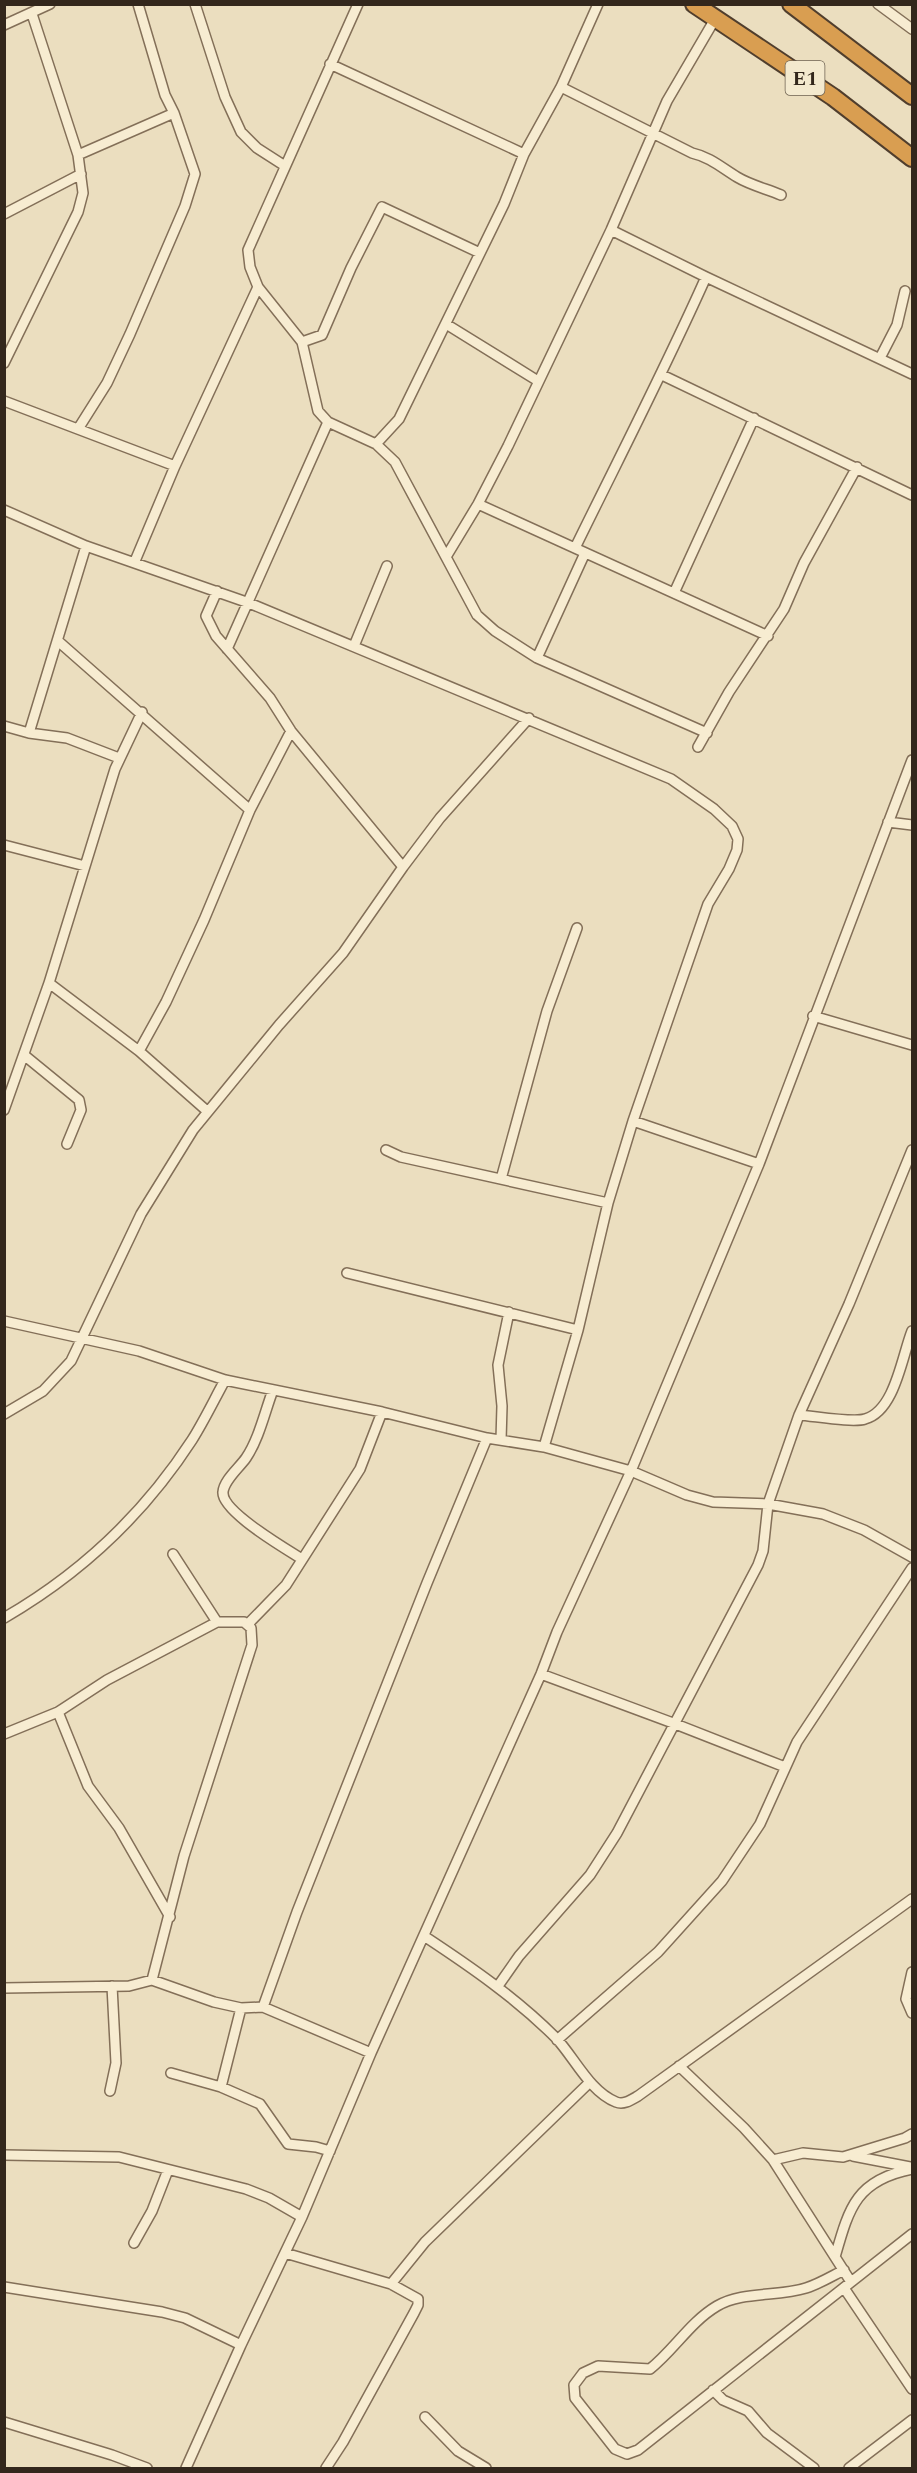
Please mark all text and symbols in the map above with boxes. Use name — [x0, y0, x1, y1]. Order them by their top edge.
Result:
road number: E1 — [786, 61, 824, 95]

